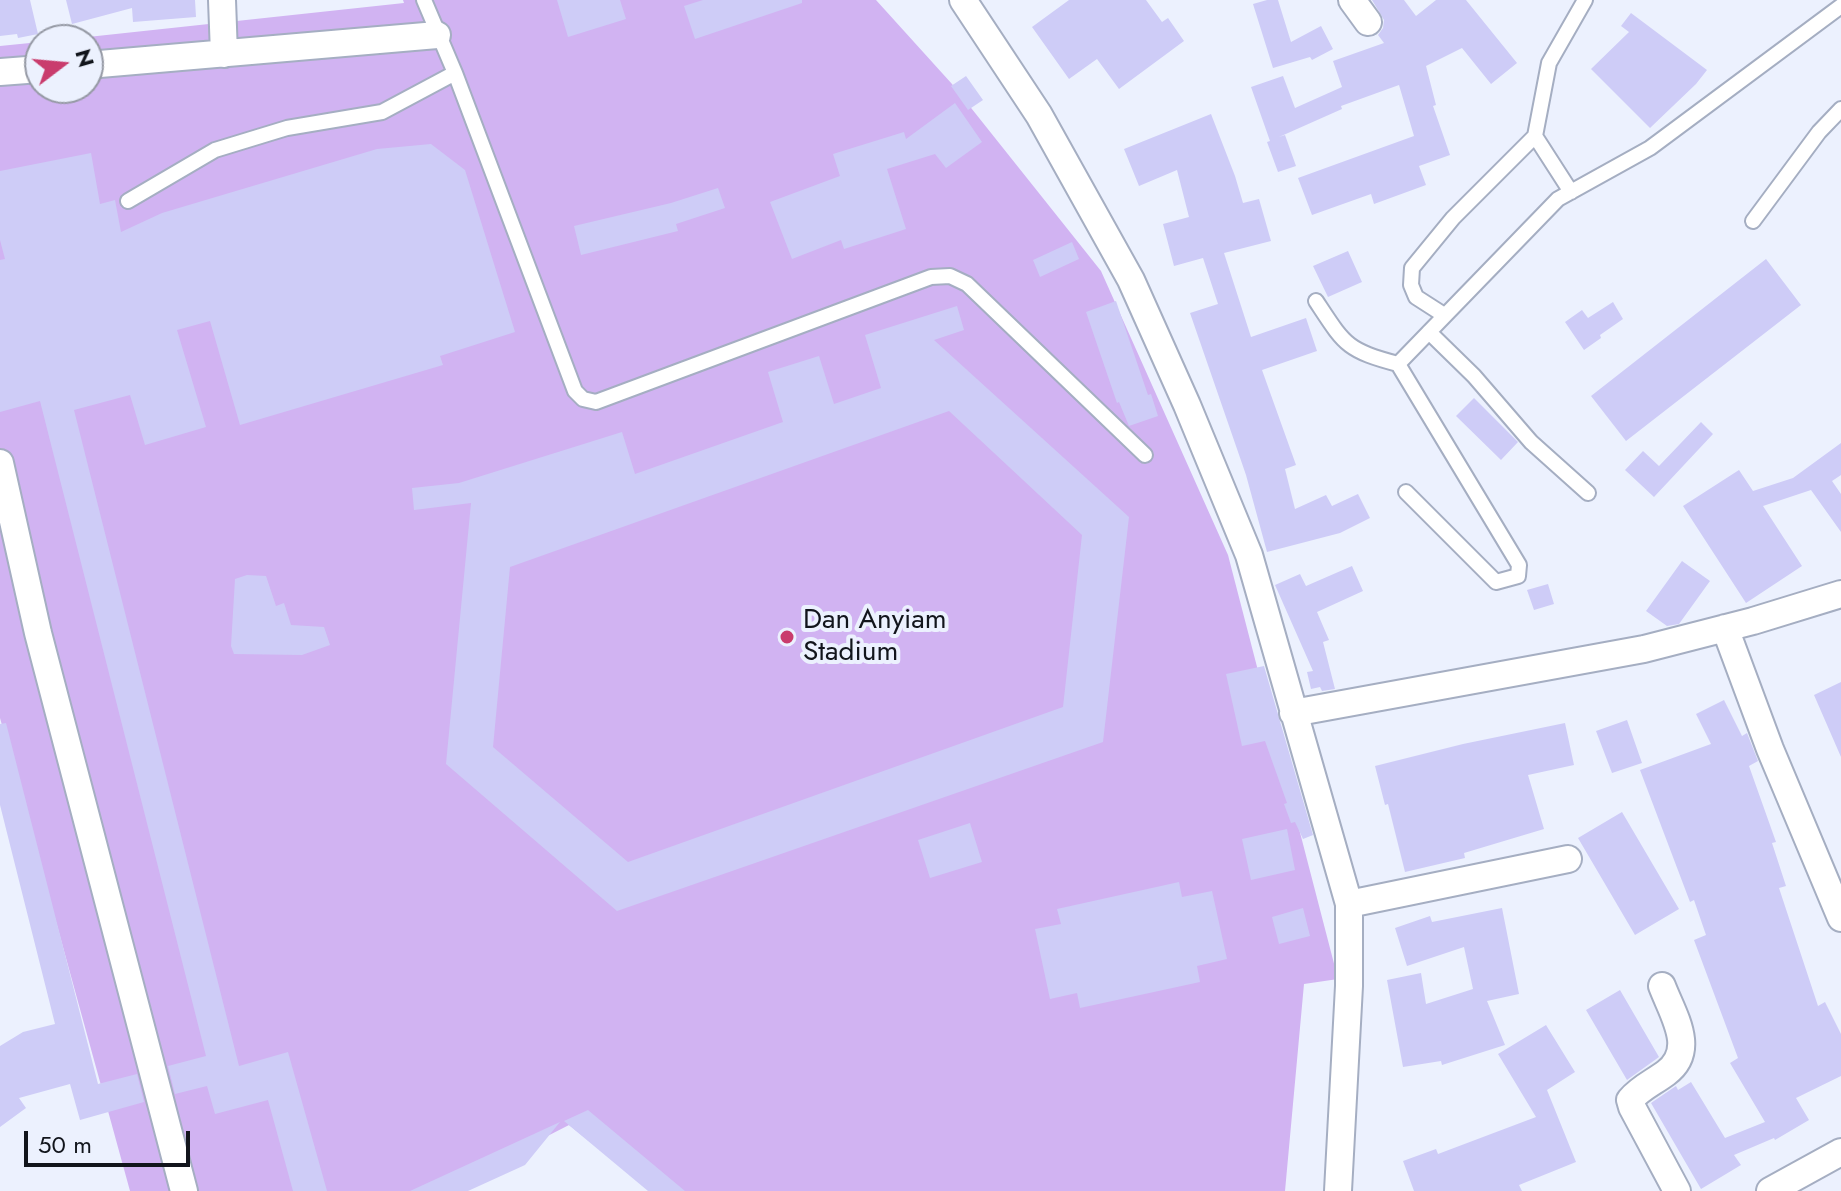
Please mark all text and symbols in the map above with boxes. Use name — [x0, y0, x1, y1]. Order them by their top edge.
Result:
north arrow — [24, 24, 104, 104]
text: N — [67, 45, 103, 71]
place label: Dan Anyiam Stadium — [803, 604, 947, 670]
marker: Dan Anyiam Stadium — [778, 628, 796, 646]
scale bar — [28, 1115, 194, 1165]
text: 50 m — [38, 1127, 92, 1162]

